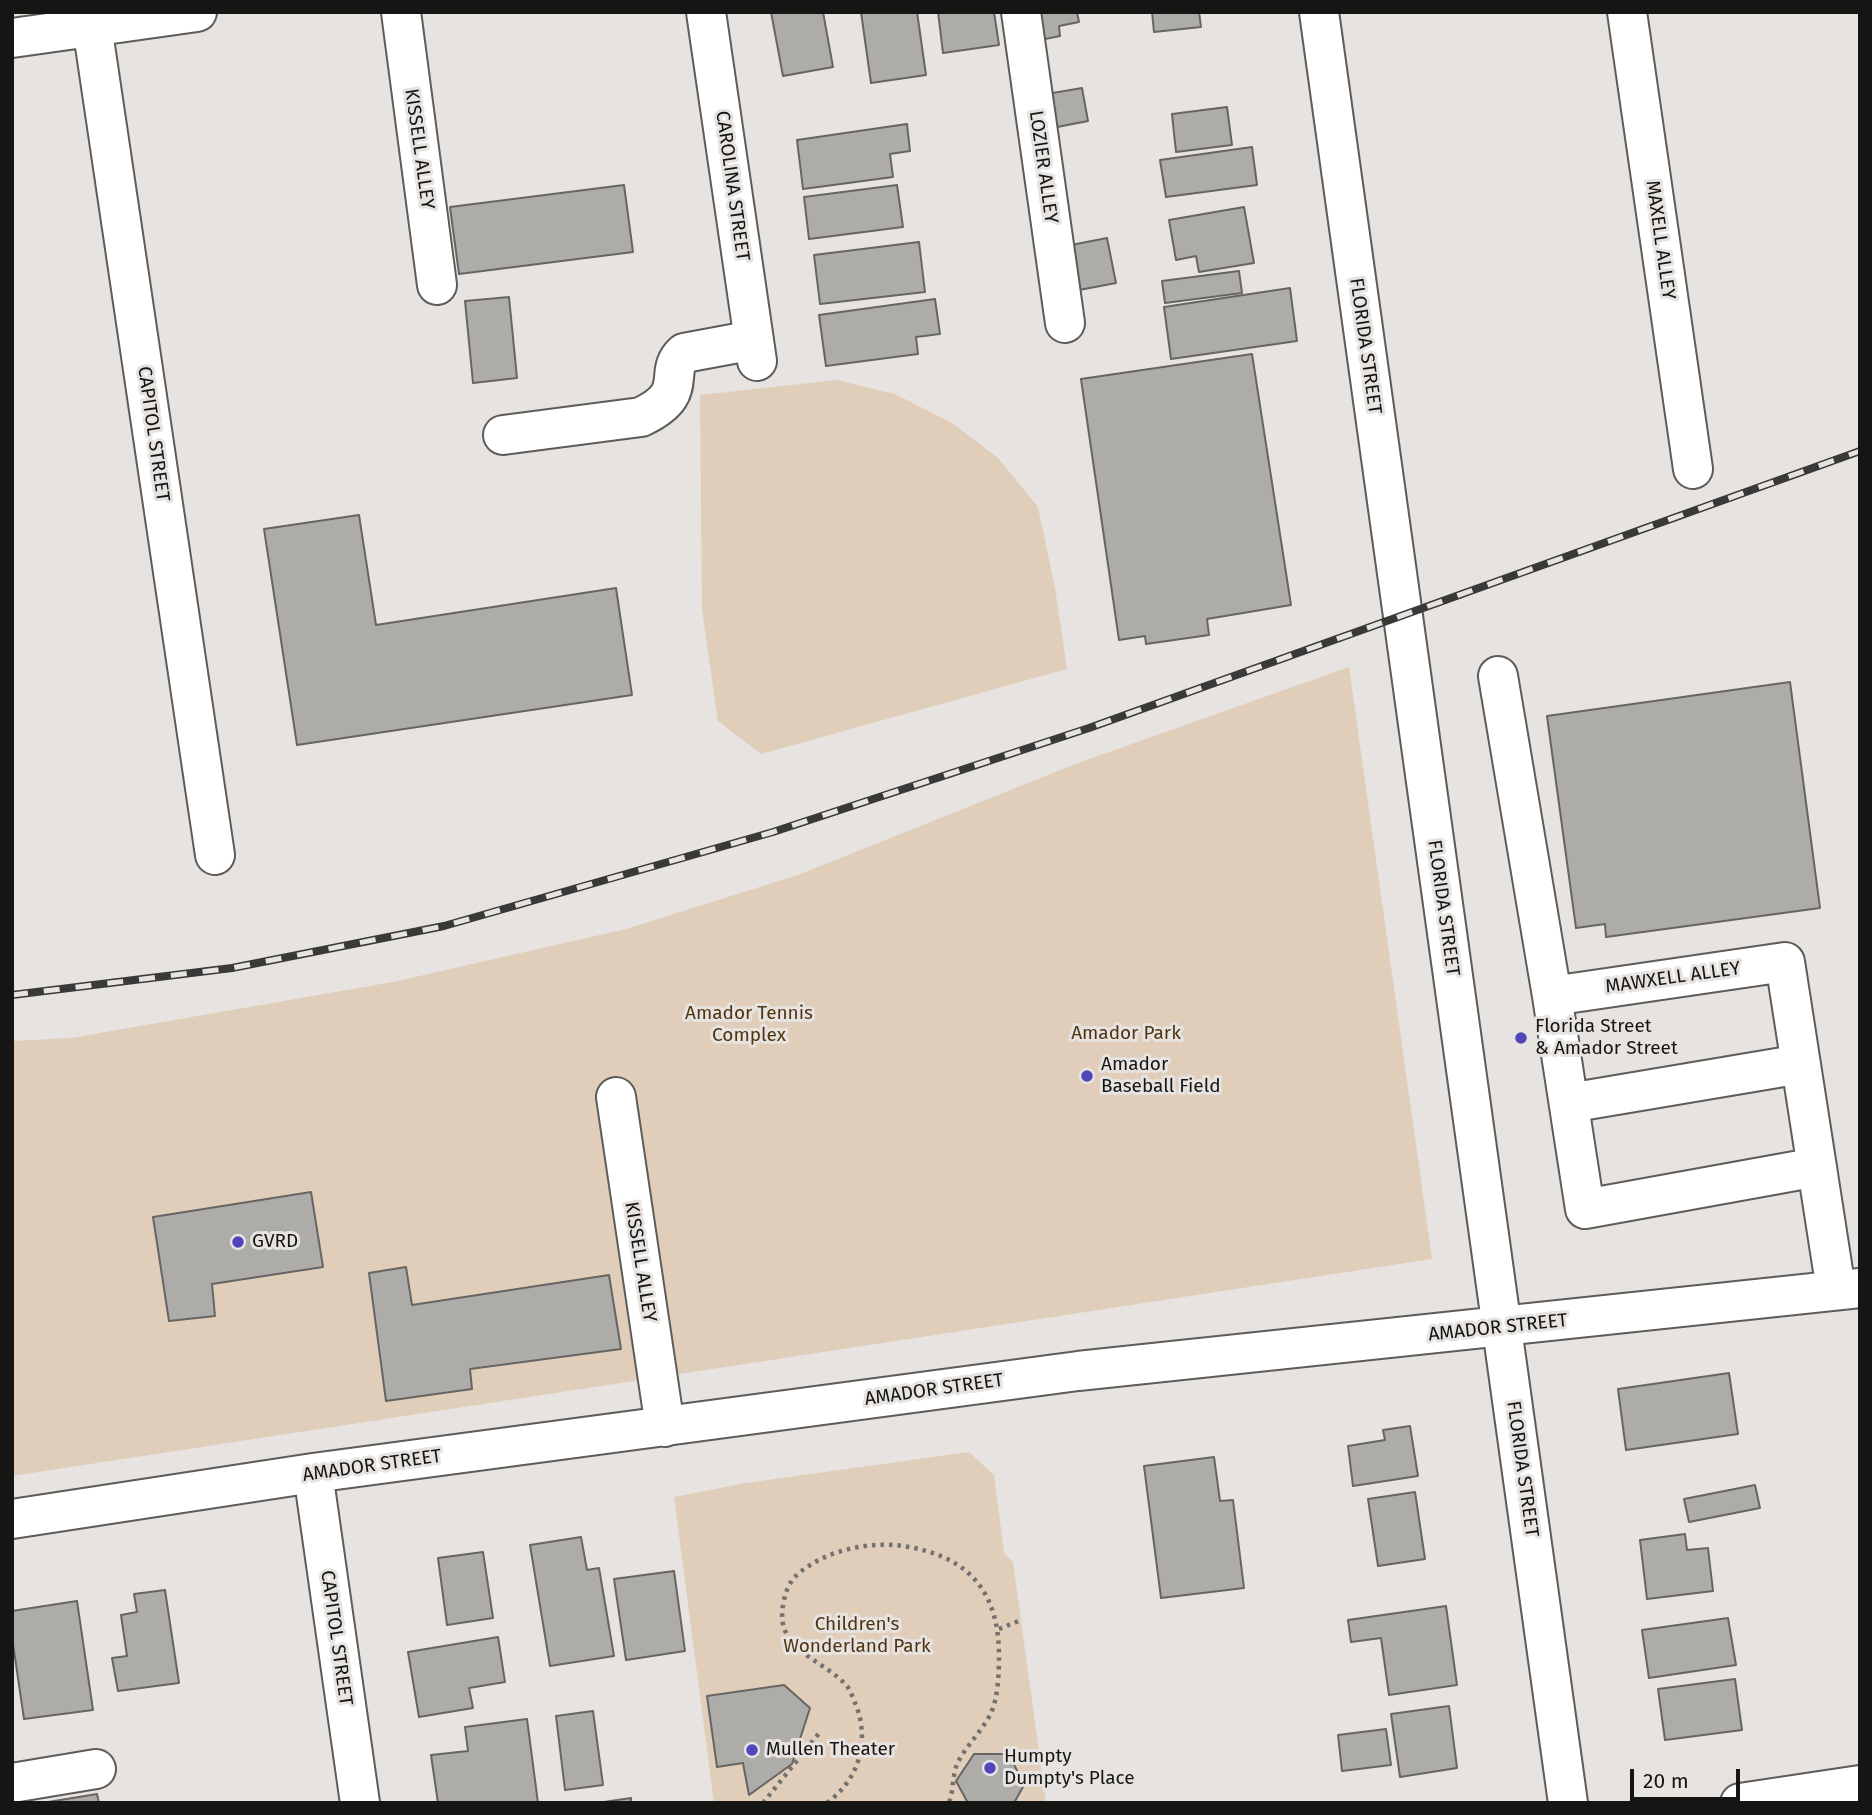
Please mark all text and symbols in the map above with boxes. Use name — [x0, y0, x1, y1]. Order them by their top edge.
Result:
street label: KISSELL ALLEY — [399, 87, 439, 211]
street label: CAROLINA STREET — [710, 109, 754, 263]
street label: LOZIER ALLEY — [1024, 109, 1062, 225]
street label: MAXELL ALLEY — [1640, 179, 1680, 301]
street label: FLORIDA STREET — [1344, 276, 1386, 416]
street label: CAPITOL STREET — [132, 365, 174, 503]
street label: FLORIDA STREET — [1422, 838, 1464, 978]
street label: MAWXELL ALLEY — [1604, 957, 1742, 999]
park label: Amador Tennis Complex — [685, 1003, 813, 1047]
place label: Florida Street & Amador Street — [1535, 1016, 1678, 1060]
park label: Amador Park — [1071, 1023, 1181, 1045]
marker: Florida Street & Amador Street — [1513, 1030, 1529, 1046]
place label: Amador Baseball Field — [1101, 1054, 1221, 1098]
marker: Amador Baseball Field — [1079, 1068, 1095, 1084]
street label: KISSELL ALLEY — [619, 1200, 661, 1324]
place label: GVRD — [252, 1231, 298, 1253]
marker: GVRD — [230, 1234, 246, 1250]
street label: AMADOR STREET — [1427, 1309, 1569, 1347]
street label: AMADOR STREET — [863, 1369, 1005, 1411]
street label: FLORIDA STREET — [1501, 1399, 1543, 1539]
street label: AMADOR STREET — [301, 1445, 443, 1487]
street label: CAPITOL STREET — [315, 1569, 357, 1707]
park label: Children's Wonderland Park — [783, 1614, 931, 1658]
place label: Mullen Theater — [766, 1739, 895, 1761]
marker: Mullen Theater — [744, 1742, 760, 1758]
place label: Humpty Dumpty's Place — [1004, 1746, 1135, 1790]
scale bar — [1634, 1756, 1744, 1800]
marker: Humpty Dumpty's Place — [982, 1760, 998, 1776]
text: 20 m — [1643, 1768, 1689, 1794]

